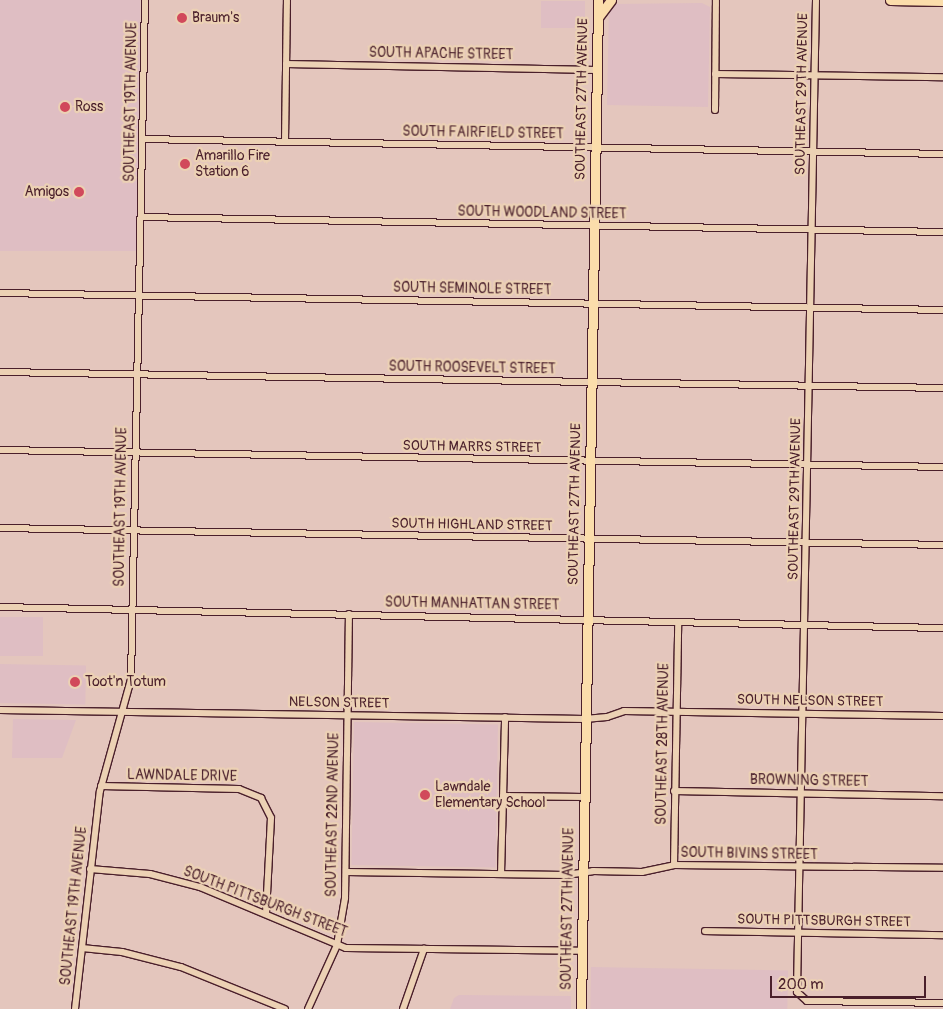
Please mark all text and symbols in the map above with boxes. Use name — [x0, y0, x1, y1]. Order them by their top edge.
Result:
place label: Braum's — [192, 10, 239, 26]
marker: Braum's — [176, 12, 188, 24]
street label: SOUTHEAST 29TH AVENUE — [792, 13, 812, 175]
street label: SOUTHEAST 27TH AVENUE — [572, 18, 592, 180]
street label: SOUTHEAST 19TH AVENUE — [121, 22, 141, 182]
street label: SOUTH APACHE STREET — [369, 44, 513, 64]
place label: Ross — [75, 99, 103, 115]
marker: Ross — [59, 101, 71, 113]
street label: SOUTH FAIRFIELD STREET — [402, 123, 564, 143]
place label: Amarillo Fire Station 6 — [195, 148, 270, 180]
marker: Amarillo Fire Station 6 — [179, 158, 191, 170]
place label: Amigos — [24, 184, 69, 200]
marker: Amigos — [73, 186, 85, 198]
street label: SOUTH WOODLAND STREET — [457, 203, 627, 223]
street label: SOUTH SEMINOLE STREET — [393, 279, 551, 299]
street label: SOUTH ROOSEVELT STREET — [388, 358, 556, 378]
street label: SOUTHEAST 29TH AVENUE — [785, 418, 805, 580]
street label: SOUTHEAST 27TH AVENUE — [565, 423, 585, 585]
street label: SOUTHEAST 19TH AVENUE — [111, 427, 131, 587]
street label: SOUTH MARRS STREET — [402, 437, 542, 457]
street label: SOUTH HIGHLAND STREET — [391, 515, 553, 535]
street label: SOUTH MANHATTAN STREET — [385, 594, 559, 614]
street label: SOUTHEAST 28TH AVENUE — [653, 663, 673, 825]
place label: Toot'n Totum — [85, 674, 166, 690]
marker: Toot'n Totum — [69, 676, 81, 688]
street label: SOUTH NELSON STREET — [737, 691, 883, 711]
street label: NELSON STREET — [289, 694, 389, 712]
street label: SOUTHEAST 22ND AVENUE — [323, 733, 343, 897]
street label: LAWNDALE DRIVE — [127, 767, 237, 785]
street label: BROWNING STREET — [750, 772, 868, 790]
place label: Lawndale Elementary School — [435, 779, 546, 812]
marker: Lawndale Elementary School — [419, 789, 431, 801]
street label: SOUTHEAST 19TH AVENUE — [57, 826, 91, 986]
street label: SOUTHEAST 27TH AVENUE — [558, 828, 578, 990]
street label: SOUTH BIVINS STREET — [680, 844, 818, 864]
street label: SOUTH PITTSBURGH STREET — [181, 863, 349, 941]
street label: SOUTH PITTSBURGH STREET — [737, 911, 911, 931]
scale bar — [773, 966, 929, 998]
text: 200 m — [778, 975, 823, 994]

